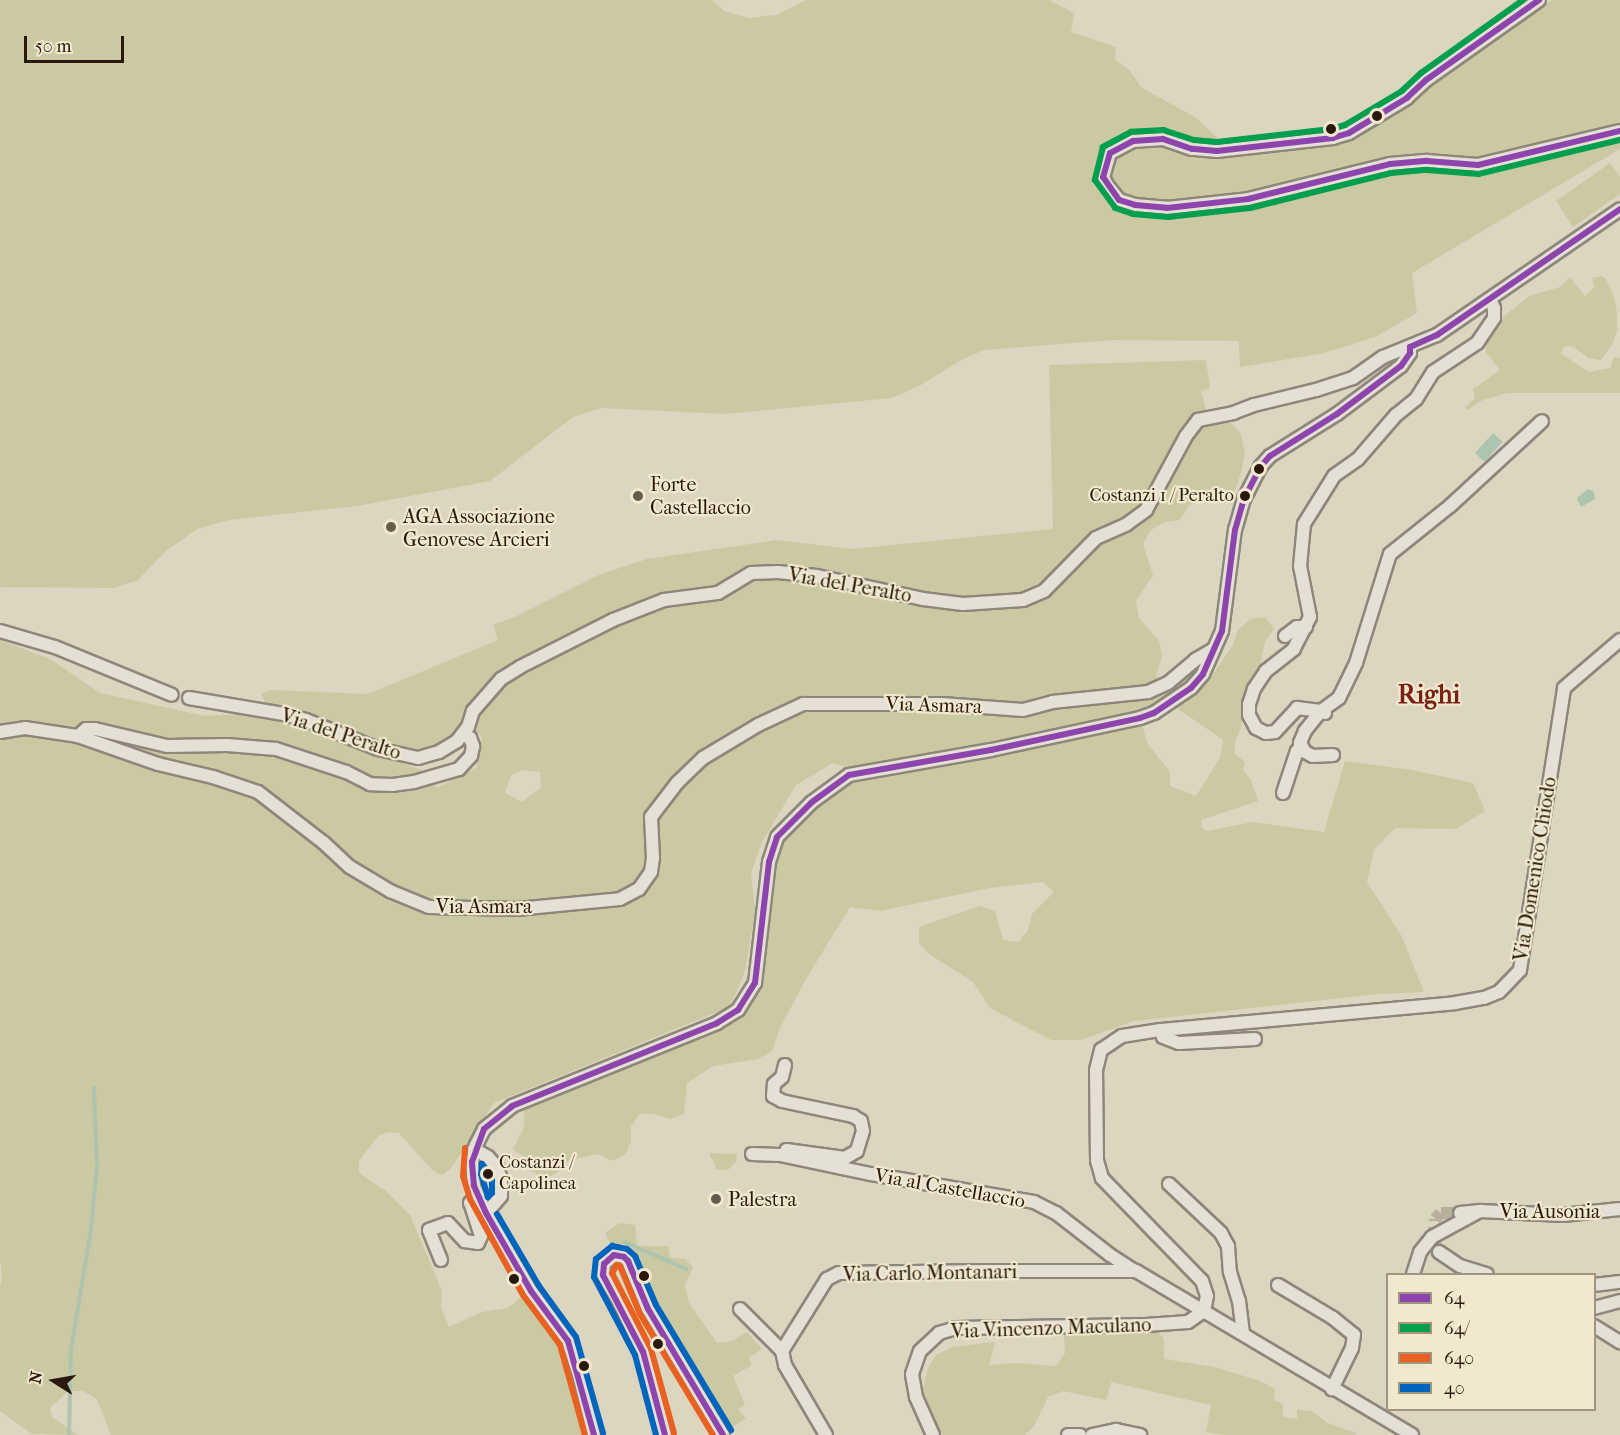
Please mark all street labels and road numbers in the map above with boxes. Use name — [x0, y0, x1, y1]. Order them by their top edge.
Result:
street label: Via del Peralto — [786, 562, 914, 608]
street label: Via Asmara — [885, 691, 983, 719]
street label: Via del Peralto — [278, 703, 404, 765]
street label: Via Domenico Chiodo — [1509, 775, 1561, 963]
street label: Via Asmara — [436, 894, 532, 918]
street label: Via al Castellaccio — [873, 1163, 1027, 1213]
street label: Via Ausonia — [1500, 1199, 1600, 1223]
street label: Via Carlo Montanari — [843, 1259, 1017, 1287]
street label: Via Vincenzo Maculano — [950, 1313, 1152, 1343]

